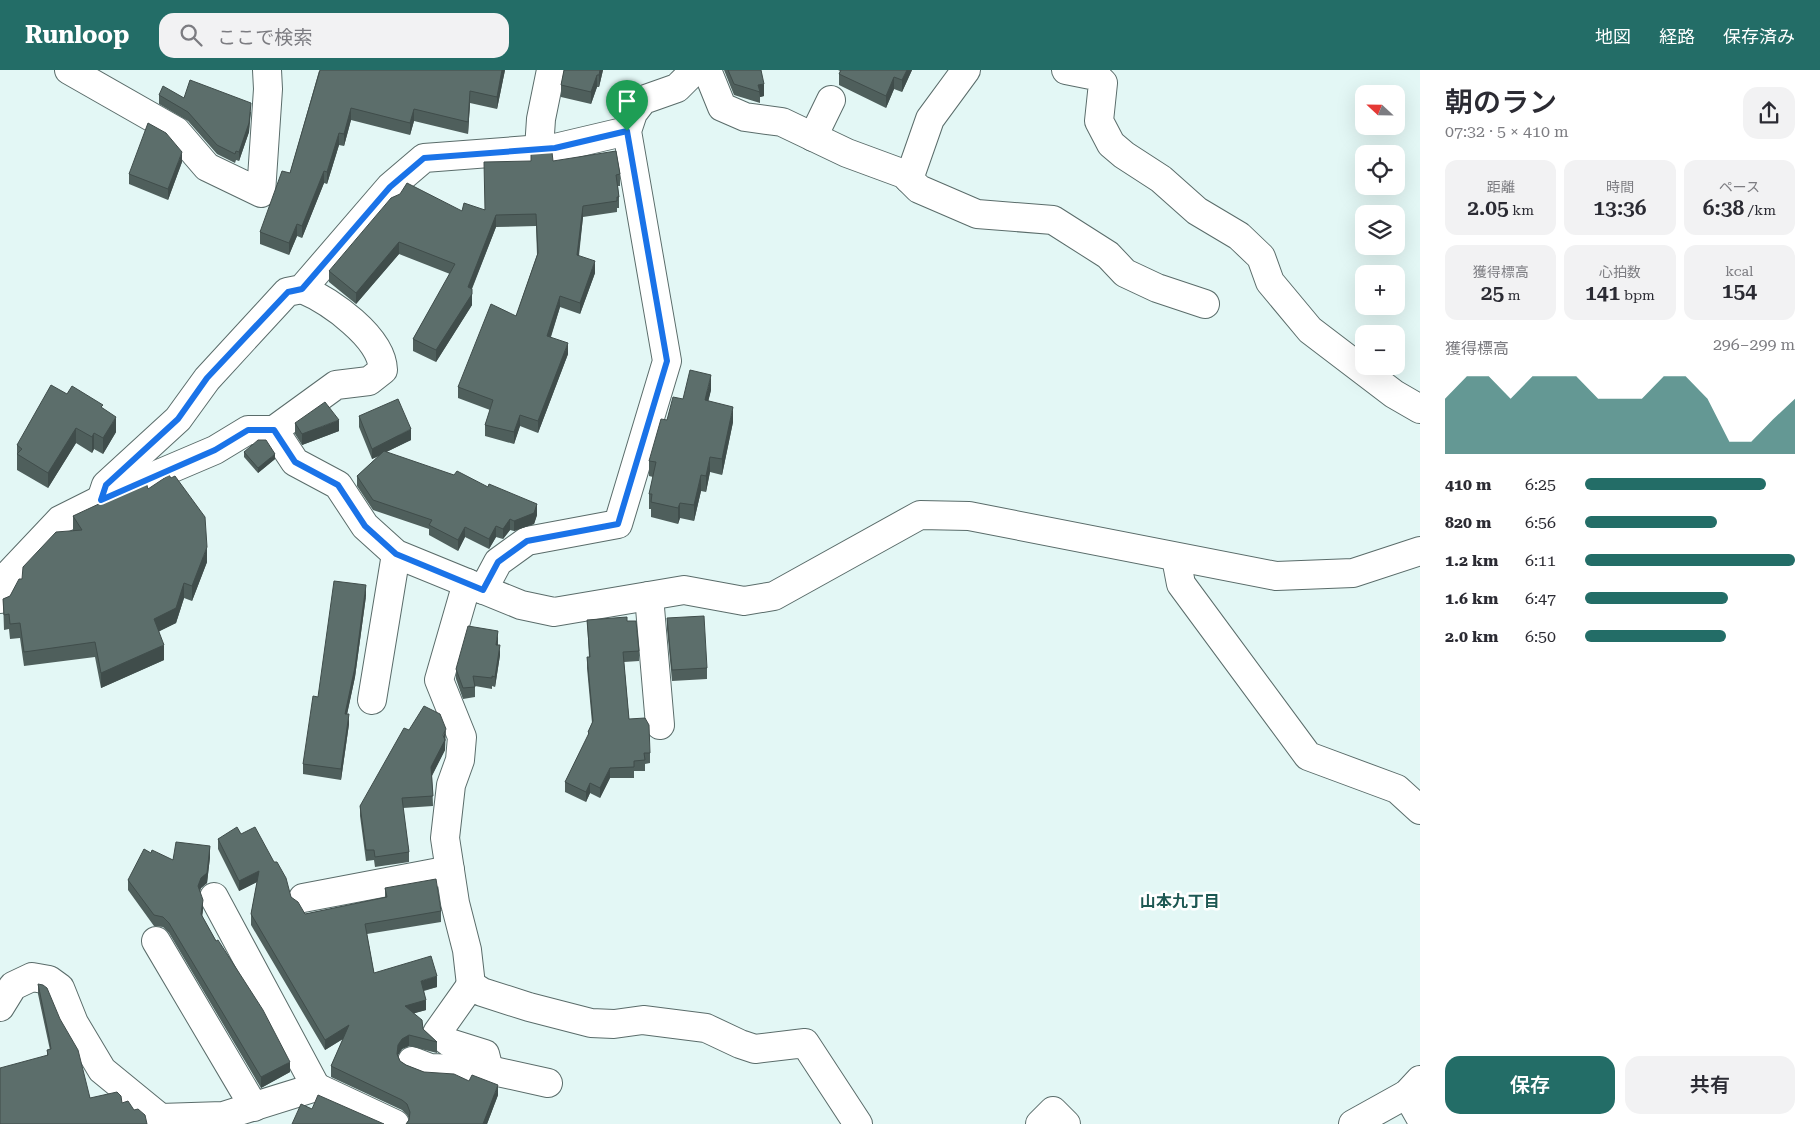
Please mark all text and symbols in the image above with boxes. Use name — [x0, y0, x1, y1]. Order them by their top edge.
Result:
search box — [159, 13, 509, 58]
text: Runloop — [25, 21, 129, 49]
icon: search — [177, 21, 205, 49]
text: ここで検索 — [217, 26, 312, 49]
text: 地図 — [1595, 26, 1631, 47]
text: 経路 — [1659, 26, 1695, 47]
text: 保存済み — [1723, 26, 1795, 47]
pin — [606, 80, 648, 131]
north arrow — [1355, 85, 1405, 135]
map controls — [1355, 85, 1405, 375]
text: 朝のラン — [1445, 86, 1557, 119]
icon: arrive — [613, 87, 641, 115]
button: share — [1743, 87, 1795, 139]
text: 07:32 · 5 × 410 m — [1445, 122, 1569, 141]
button: locate — [1355, 145, 1405, 195]
text: 距離 — [1487, 179, 1515, 195]
text: 時間 — [1606, 179, 1634, 195]
text: ペース — [1719, 179, 1760, 195]
text: 2.05 — [1467, 196, 1509, 220]
text: 13:36 — [1593, 196, 1647, 220]
text: 6:38 — [1703, 196, 1744, 220]
text: km — [1509, 202, 1534, 218]
text: /km — [1744, 202, 1776, 218]
button: layers — [1355, 205, 1405, 255]
text: kcal — [1725, 263, 1753, 279]
text: 獲得標高 — [1473, 264, 1529, 280]
text: 心拍数 — [1599, 264, 1641, 280]
button: + — [1355, 265, 1405, 315]
text: 154 — [1722, 279, 1757, 303]
text: 25 — [1481, 281, 1504, 305]
text: 141 — [1585, 281, 1620, 305]
text: m — [1504, 287, 1521, 303]
text: bpm — [1620, 287, 1655, 303]
button: − — [1355, 325, 1405, 375]
text: 296–299 m — [1713, 335, 1795, 354]
text: 獲得標高 — [1445, 339, 1509, 358]
text: 410 m — [1445, 475, 1491, 494]
text: 6:25 — [1525, 475, 1556, 494]
text: 820 m — [1445, 513, 1491, 532]
text: 6:56 — [1525, 513, 1556, 532]
text: 1.2 km — [1445, 551, 1498, 570]
text: 6:11 — [1525, 551, 1556, 570]
text: 1.6 km — [1445, 589, 1498, 608]
text: 6:47 — [1525, 589, 1556, 608]
text: 2.0 km — [1445, 627, 1498, 646]
text: 6:50 — [1525, 627, 1556, 646]
district label: 山本九丁目 — [1140, 892, 1220, 911]
button: 保存 — [1445, 1056, 1615, 1114]
button: 共有 — [1625, 1056, 1795, 1114]

